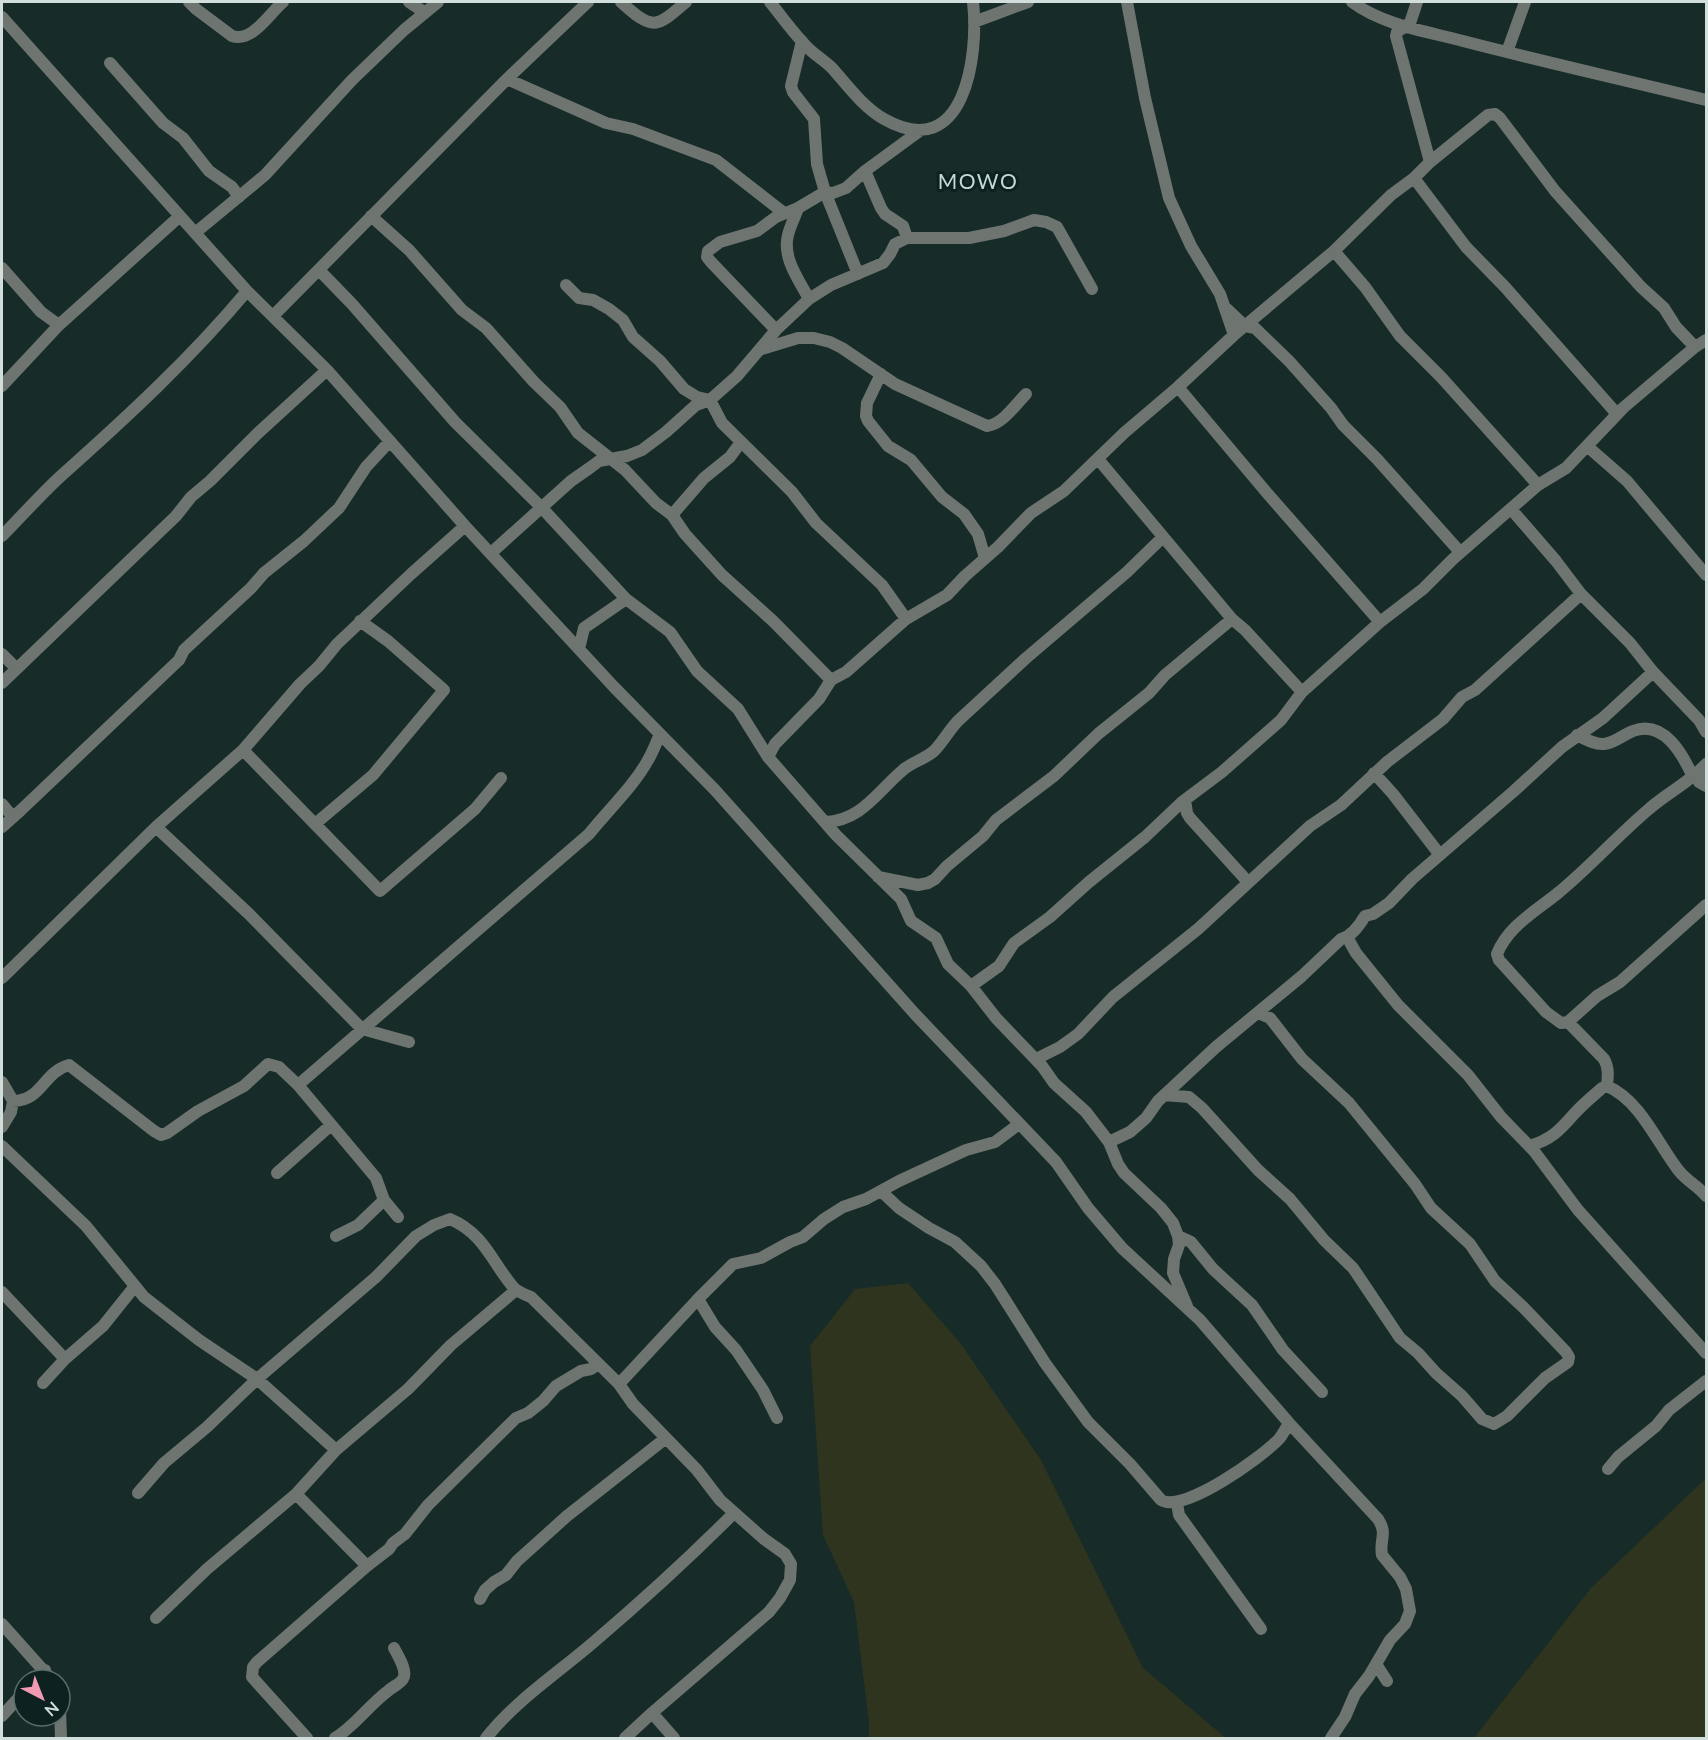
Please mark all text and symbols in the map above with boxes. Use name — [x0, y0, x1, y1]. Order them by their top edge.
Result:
district label: MOWO — [938, 168, 1018, 193]
north arrow — [12, 1668, 72, 1728]
text: N — [41, 1698, 63, 1721]

